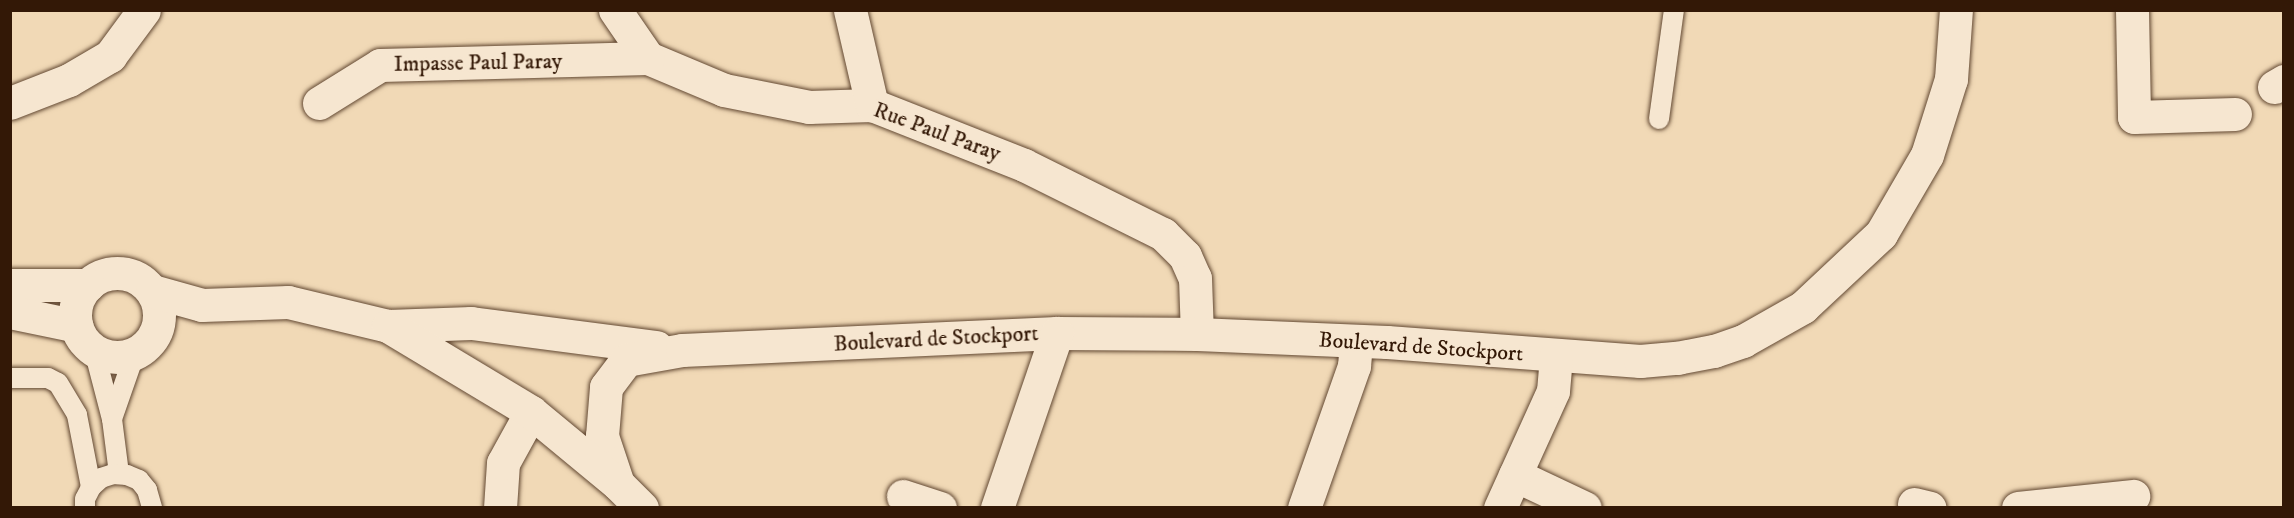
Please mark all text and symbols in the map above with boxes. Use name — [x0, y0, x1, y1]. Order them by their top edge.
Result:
street label: Impasse Paul Paray — [394, 48, 562, 78]
street label: Rue Paul Paray — [870, 97, 1004, 167]
street label: Boulevard de Stockport — [833, 320, 1039, 358]
street label: Boulevard de Stockport — [1318, 327, 1524, 367]

